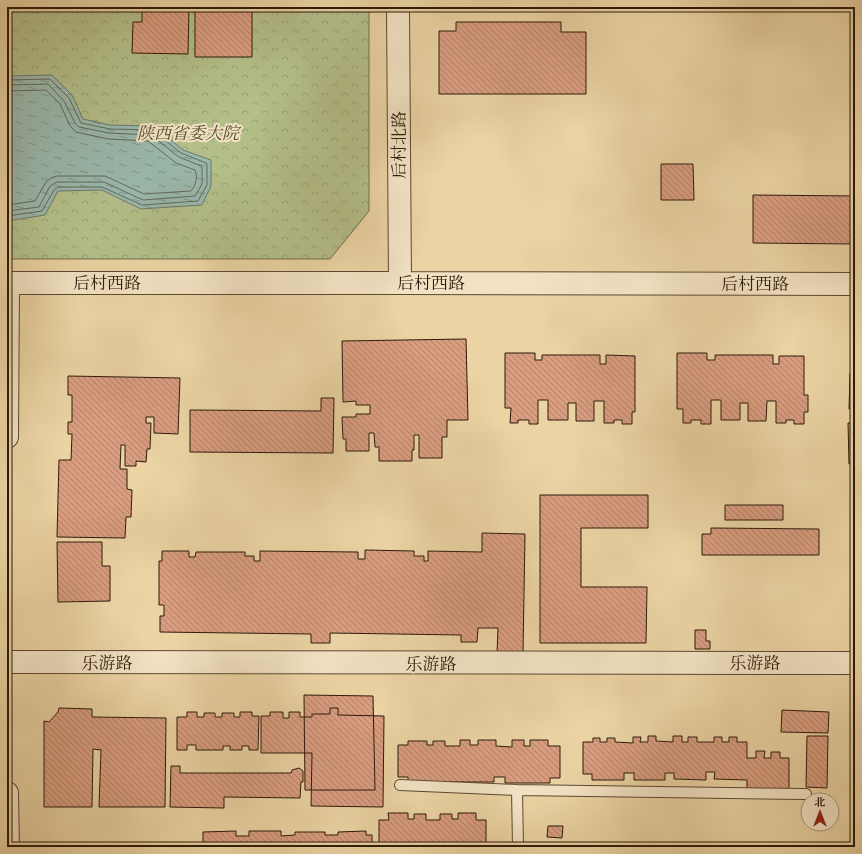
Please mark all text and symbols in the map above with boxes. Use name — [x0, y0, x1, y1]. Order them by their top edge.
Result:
street label: 后村北路 — [388, 111, 411, 179]
park label: 陕西省委大院 — [137, 122, 242, 145]
street label: 后村西路 — [73, 272, 141, 295]
street label: 后村西路 — [397, 272, 465, 295]
street label: 后村西路 — [721, 273, 789, 296]
street label: 乐游路 — [82, 652, 133, 675]
street label: 乐游路 — [730, 652, 781, 675]
street label: 乐游路 — [406, 653, 457, 676]
north arrow — [800, 792, 840, 832]
text: 北 — [815, 795, 826, 810]

